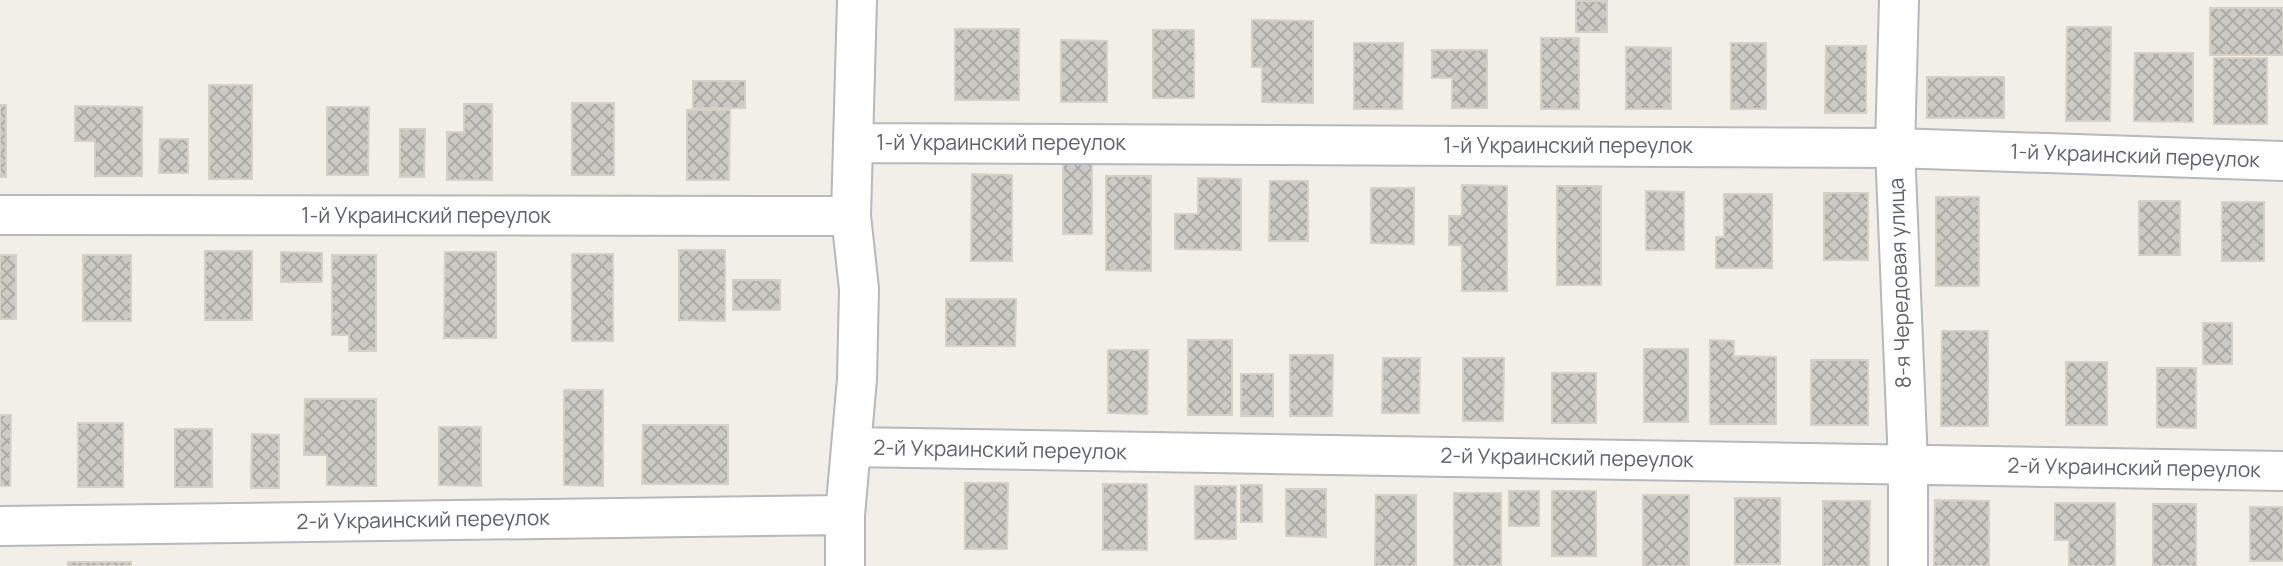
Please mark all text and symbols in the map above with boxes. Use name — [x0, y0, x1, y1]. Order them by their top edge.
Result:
street label: 1-й Украинский переулок — [876, 128, 1126, 156]
street label: 1-й Украинский переулок — [1443, 131, 1693, 159]
street label: 1-й Украинский переулок — [2010, 137, 2261, 173]
street label: 8-я Чередовая улица — [1881, 177, 1917, 389]
street label: 1-й Украинский переулок — [301, 201, 551, 229]
street label: 2-й Украинский переулок — [873, 433, 1127, 465]
street label: 2-й Украинский переулок — [1440, 441, 1694, 473]
street label: 2-й Украинский переулок — [2007, 451, 2261, 483]
street label: 2-й Украинский переулок — [296, 503, 550, 535]

